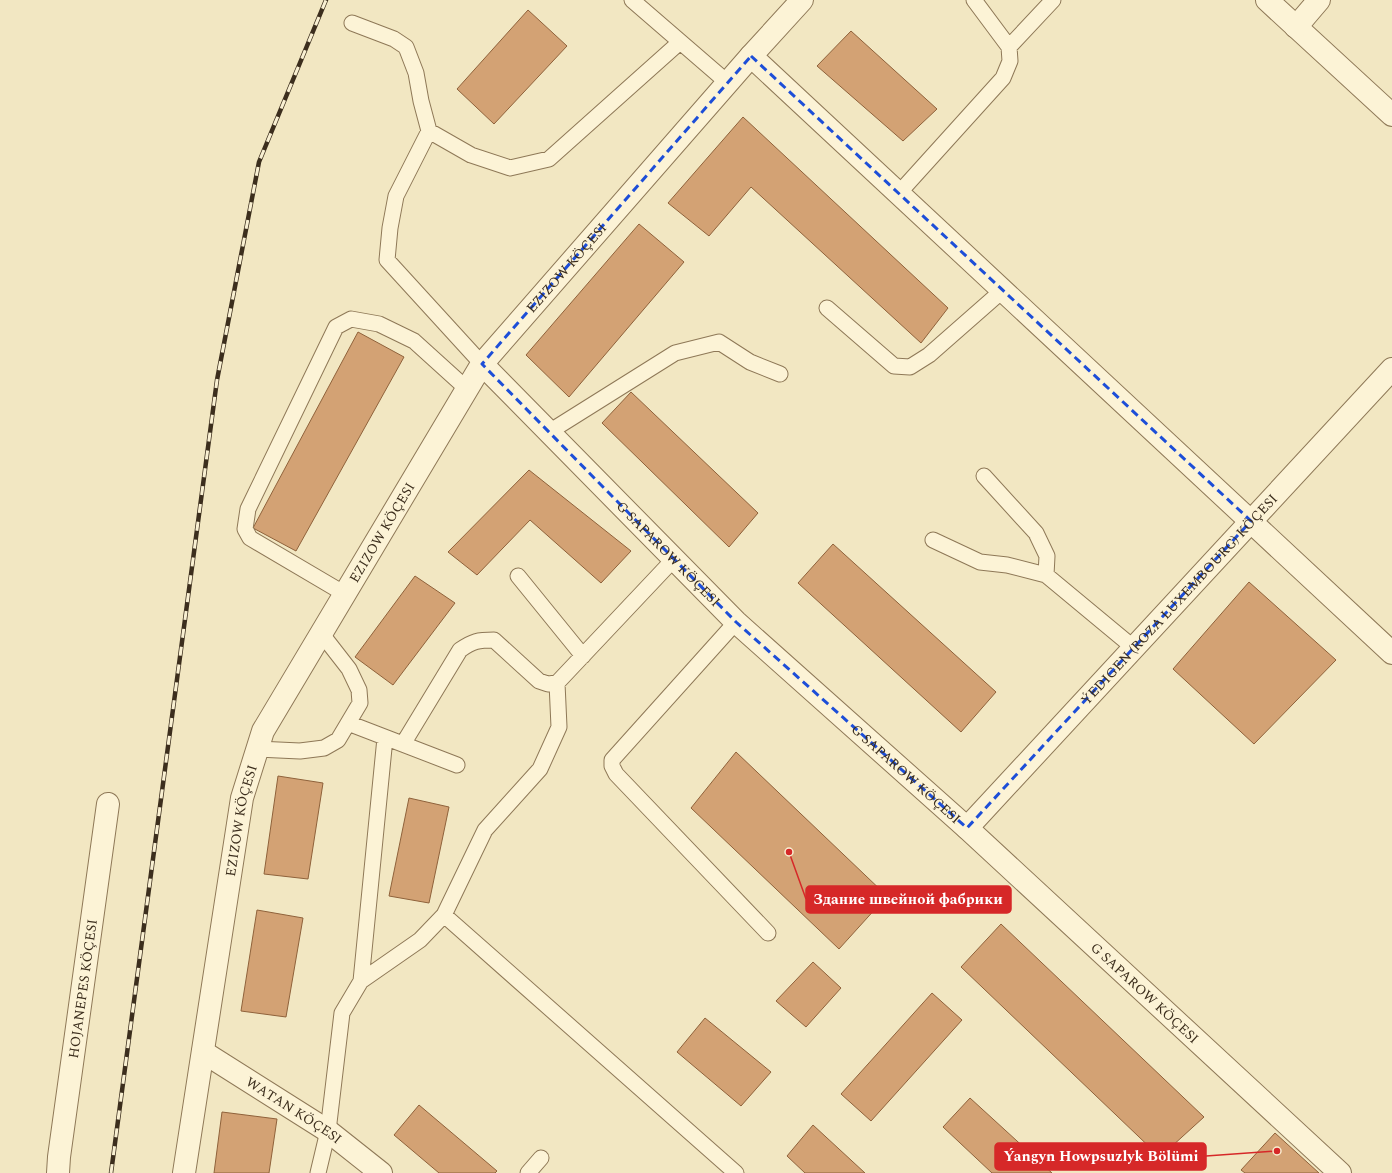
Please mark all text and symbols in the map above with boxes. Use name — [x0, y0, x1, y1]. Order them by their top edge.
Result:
street label: EZIZOW KÖÇESI — [521, 218, 612, 317]
street label: EZIZOW KÖÇESI — [343, 478, 420, 587]
street label: ÝEDIGEN (ROZA LUXEMBOURG) KÖÇESI — [1076, 489, 1282, 709]
street label: G SAPAROW KÖÇESI — [612, 496, 726, 611]
street label: G SAPAROW KÖÇESI — [846, 719, 966, 829]
street label: EZIZOW KÖÇESI — [219, 762, 262, 878]
callout: Здание швейной фабрики — [806, 886, 1011, 913]
text: Здание швейной фабрики — [813, 888, 1003, 911]
street label: HOJANEPES KÖÇESI — [62, 918, 102, 1060]
street label: G SAPAROW KÖÇESI — [1086, 937, 1204, 1048]
street label: WATAN KÖÇESI — [242, 1071, 347, 1149]
callout: Ýangyn Howpsuzlyk Bölümi — [995, 1143, 1206, 1170]
text: Ýangyn Howpsuzlyk Bölümi — [1003, 1145, 1199, 1168]

